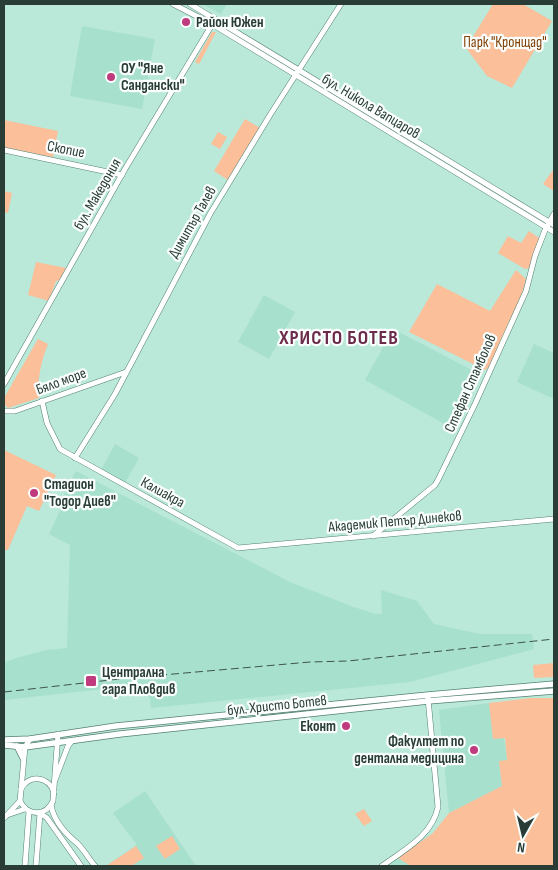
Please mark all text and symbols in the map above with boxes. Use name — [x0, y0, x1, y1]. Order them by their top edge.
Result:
place label: Район Южен — [196, 13, 263, 32]
marker: Район Южен — [180, 16, 192, 28]
park label: Парк "Кронщад" — [463, 33, 547, 52]
place label: ОУ "Яне Сандански" — [121, 59, 185, 95]
street label: бул. Никола Вапцаров — [318, 70, 423, 143]
marker: ОУ "Яне Сандански" — [105, 71, 117, 83]
street label: Скопие — [46, 137, 86, 162]
street label: бул. Македония — [69, 155, 126, 233]
street label: Димитър Талев — [164, 183, 221, 262]
district label: ХРИСТО БОТЕВ — [278, 326, 399, 350]
street label: Стефан Стамболов — [440, 331, 501, 435]
street label: Бяло море — [33, 364, 89, 399]
street label: Калиакра — [137, 473, 188, 512]
place label: Стадион "Тодор Диев" — [44, 475, 116, 511]
marker: Стадион "Тодор Диев" — [28, 487, 40, 499]
street label: Академик Петър Динеков — [327, 506, 462, 537]
place label: Централна гара Пловдив — [102, 663, 175, 699]
marker: Централна гара Пловдив — [84, 674, 98, 688]
street label: бул. Христо Ботев — [226, 691, 328, 720]
place label: Еконт — [300, 717, 336, 736]
marker: Еконт — [340, 720, 352, 732]
place label: Факултет по дентална медицина — [354, 732, 464, 768]
marker: Факултет по дентална медицина — [468, 744, 480, 756]
north arrow — [498, 810, 548, 860]
text: N — [516, 838, 526, 856]

